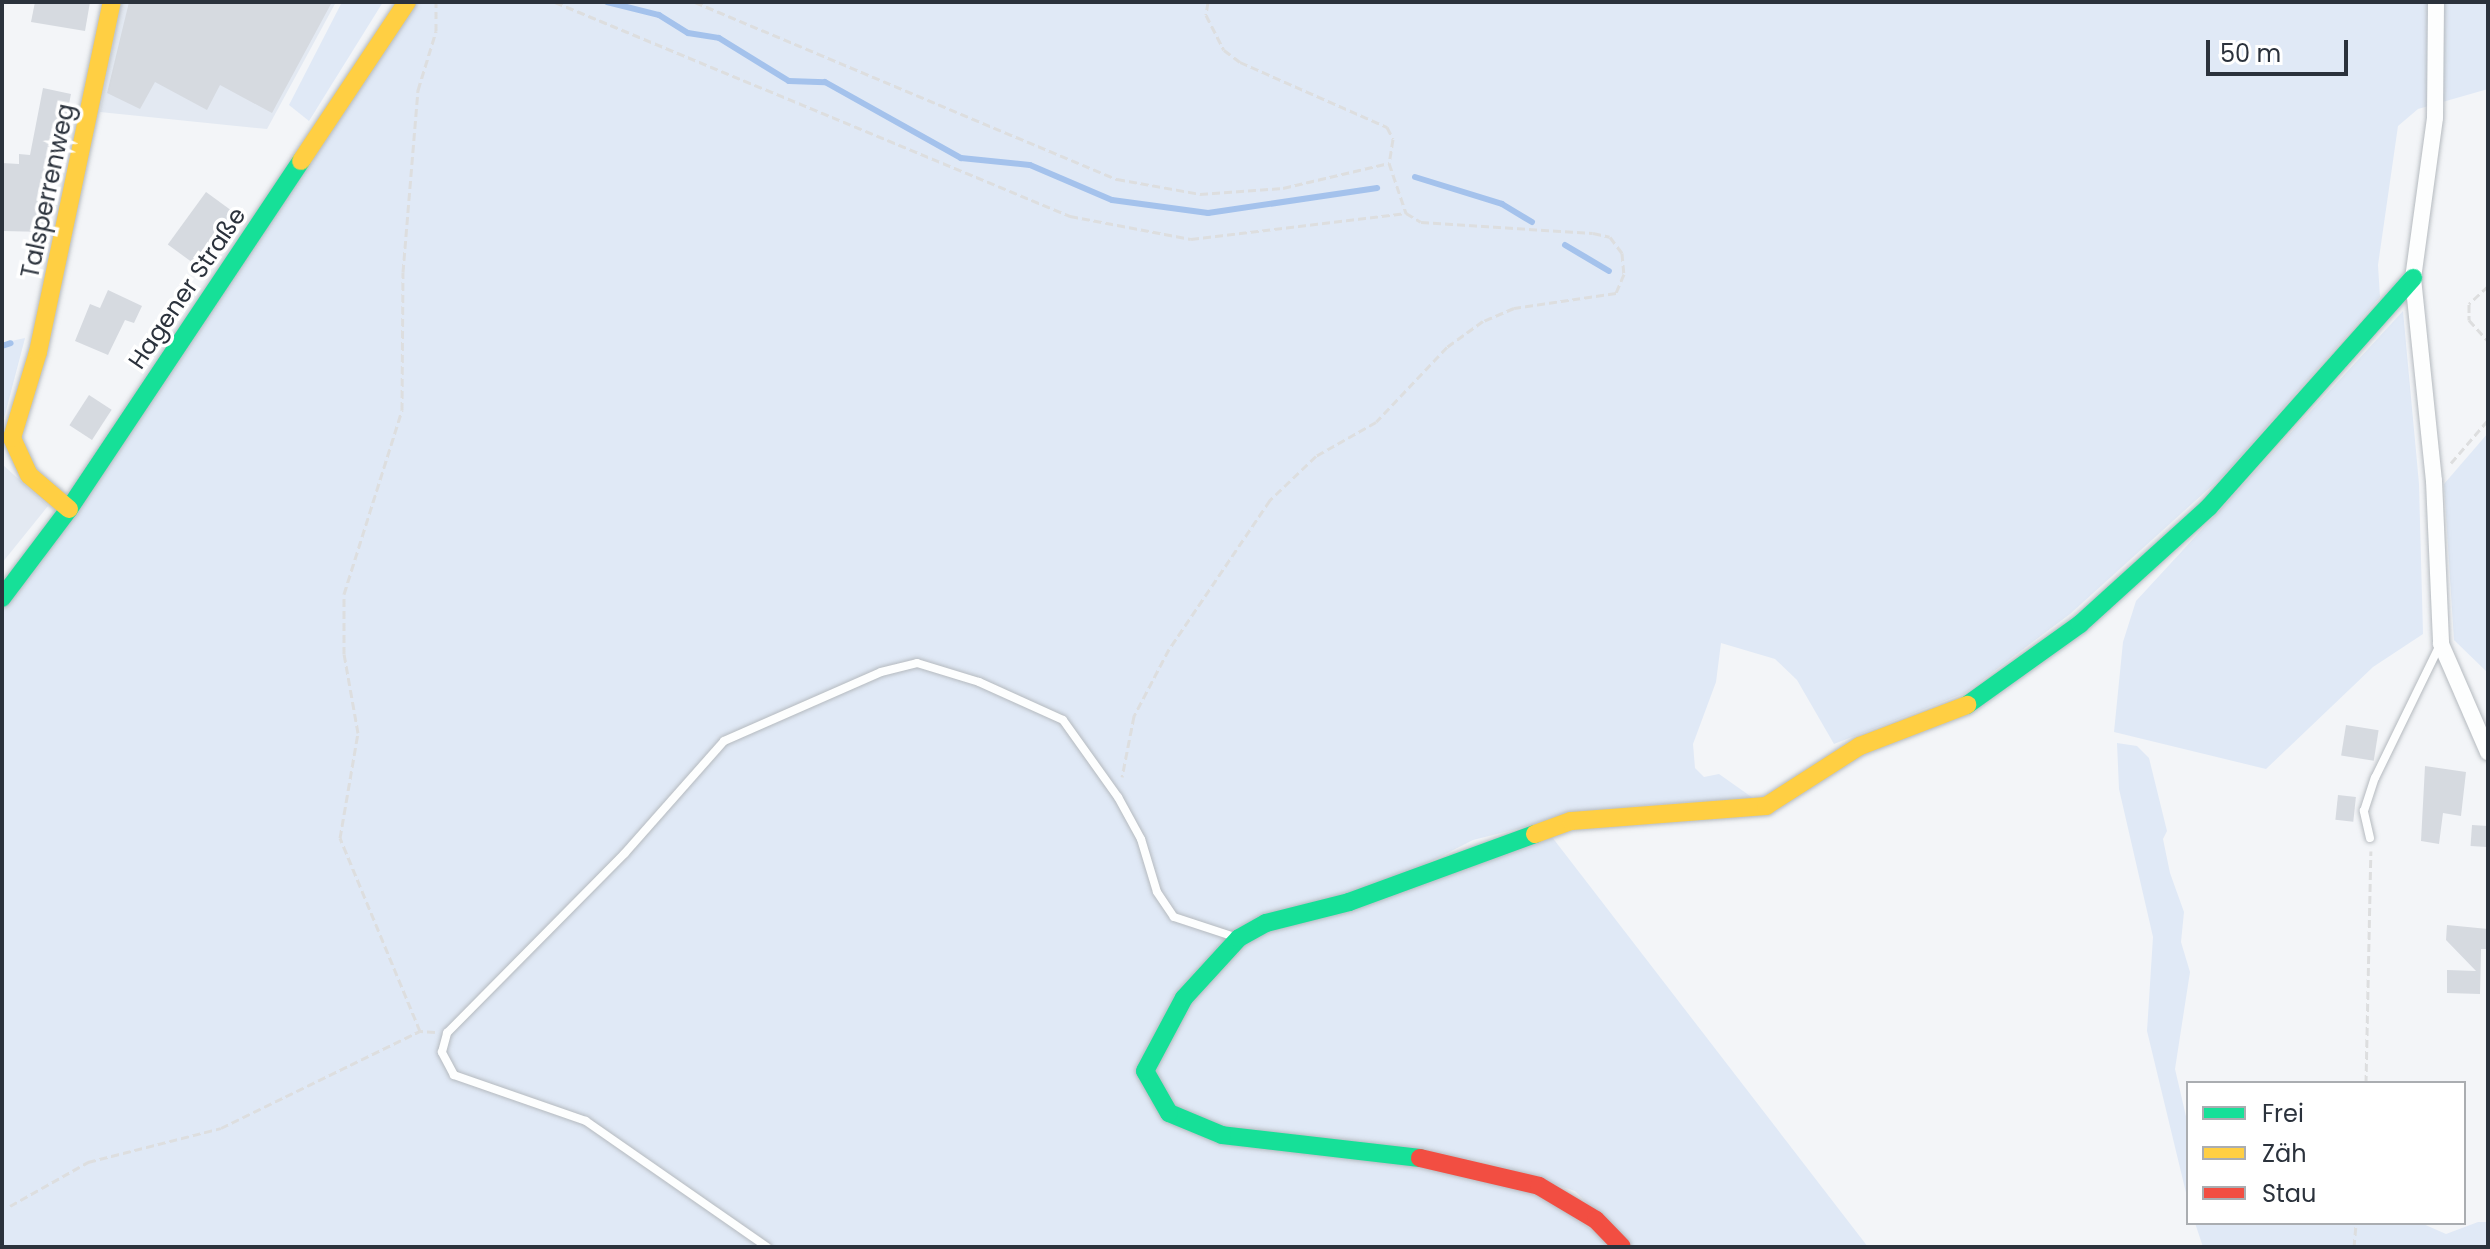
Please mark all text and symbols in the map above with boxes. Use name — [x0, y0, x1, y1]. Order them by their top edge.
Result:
scale bar — [2210, 24, 2352, 74]
text: 50 m — [2220, 37, 2281, 70]
street label: Talsperrenweg — [15, 101, 81, 281]
street label: Hagener Straße — [122, 202, 252, 374]
legend — [2186, 1081, 2466, 1225]
text: Frei — [2262, 1097, 2304, 1130]
text: Zäh — [2262, 1137, 2307, 1170]
text: Stau — [2262, 1177, 2316, 1210]

